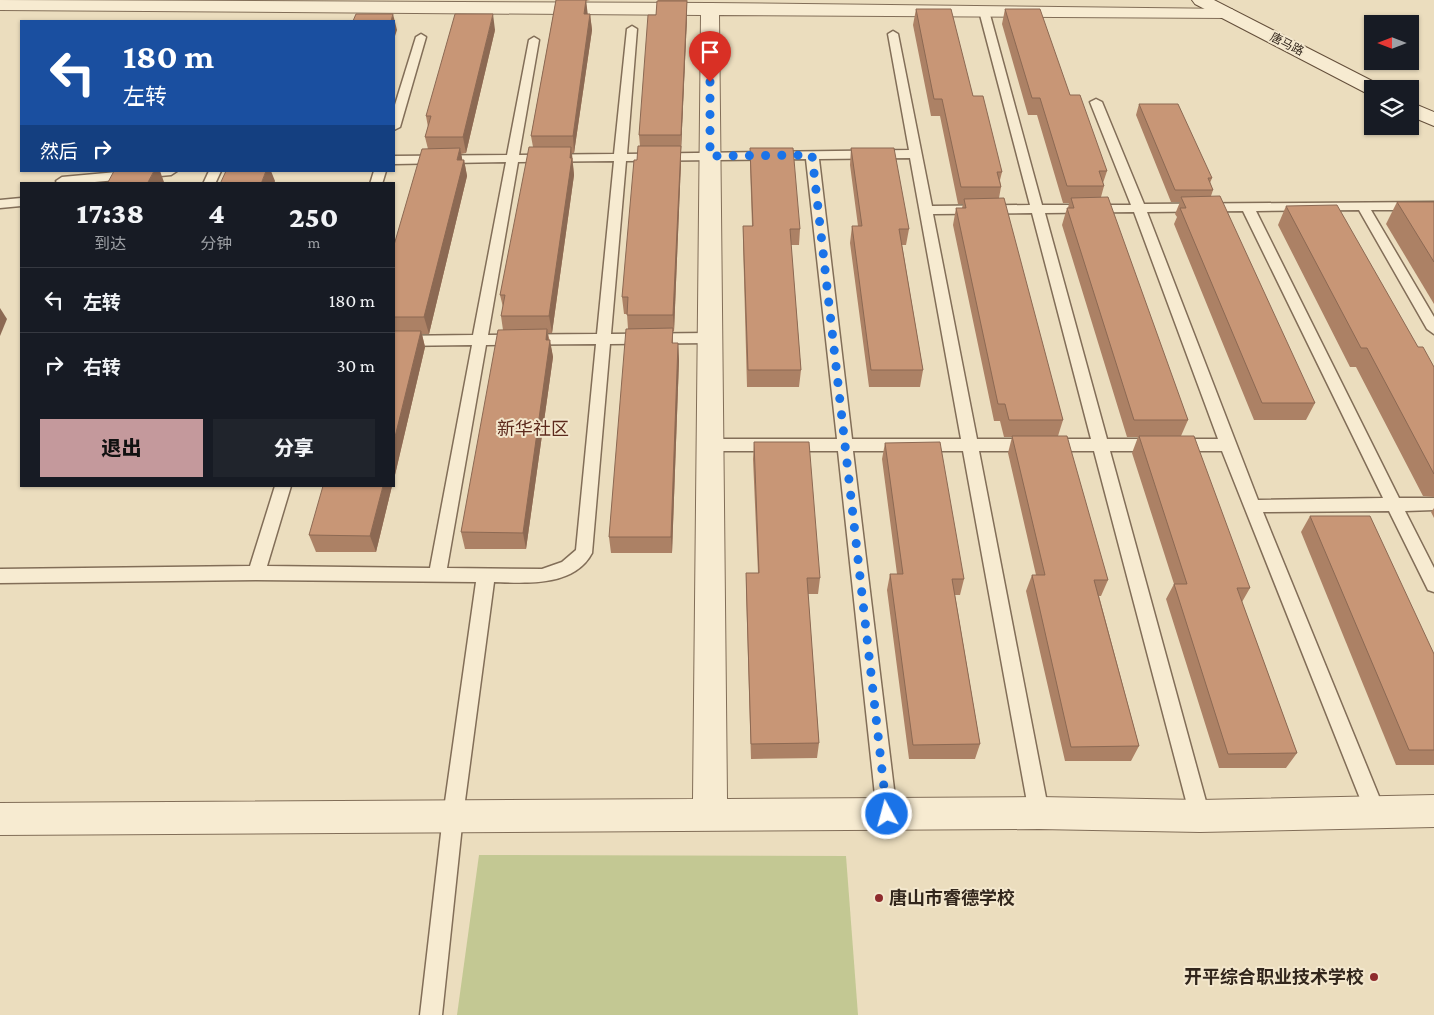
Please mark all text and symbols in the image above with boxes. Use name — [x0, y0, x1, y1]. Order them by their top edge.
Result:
north arrow — [1364, 15, 1419, 70]
map controls — [1364, 15, 1419, 135]
street label: 唐马路 — [1268, 30, 1306, 58]
pin — [689, 31, 731, 82]
text: 180 m — [123, 37, 214, 76]
icon: arrive — [696, 38, 724, 66]
icon: left — [40, 40, 105, 105]
button: layers — [1364, 80, 1419, 135]
text: 左转 — [123, 84, 167, 109]
icon: right — [88, 135, 116, 163]
text: 然后 — [40, 141, 78, 162]
text: 17:38 — [76, 196, 144, 229]
text: 4 — [208, 196, 225, 229]
text: 250 — [289, 200, 339, 233]
text: m — [307, 234, 320, 251]
text: 到达 — [94, 235, 126, 252]
text: 分钟 — [201, 235, 233, 252]
icon: left — [40, 286, 68, 314]
text: 180 m — [329, 290, 375, 311]
text: 左转 — [83, 292, 121, 313]
icon: right — [40, 351, 68, 379]
text: 30 m — [336, 355, 375, 376]
text: 右转 — [83, 357, 121, 378]
button: 退出 — [40, 419, 203, 477]
button: 分享 — [213, 419, 375, 477]
district label: 新华社区 — [497, 419, 569, 439]
position arrow — [860, 787, 912, 839]
place label: 唐山市睿德学校 — [889, 888, 1015, 908]
marker: 唐山市睿德学校 — [873, 892, 885, 904]
place label: 开平综合职业技术学校 — [1184, 967, 1364, 987]
marker: 开平综合职业技术学校 — [1368, 971, 1380, 983]

